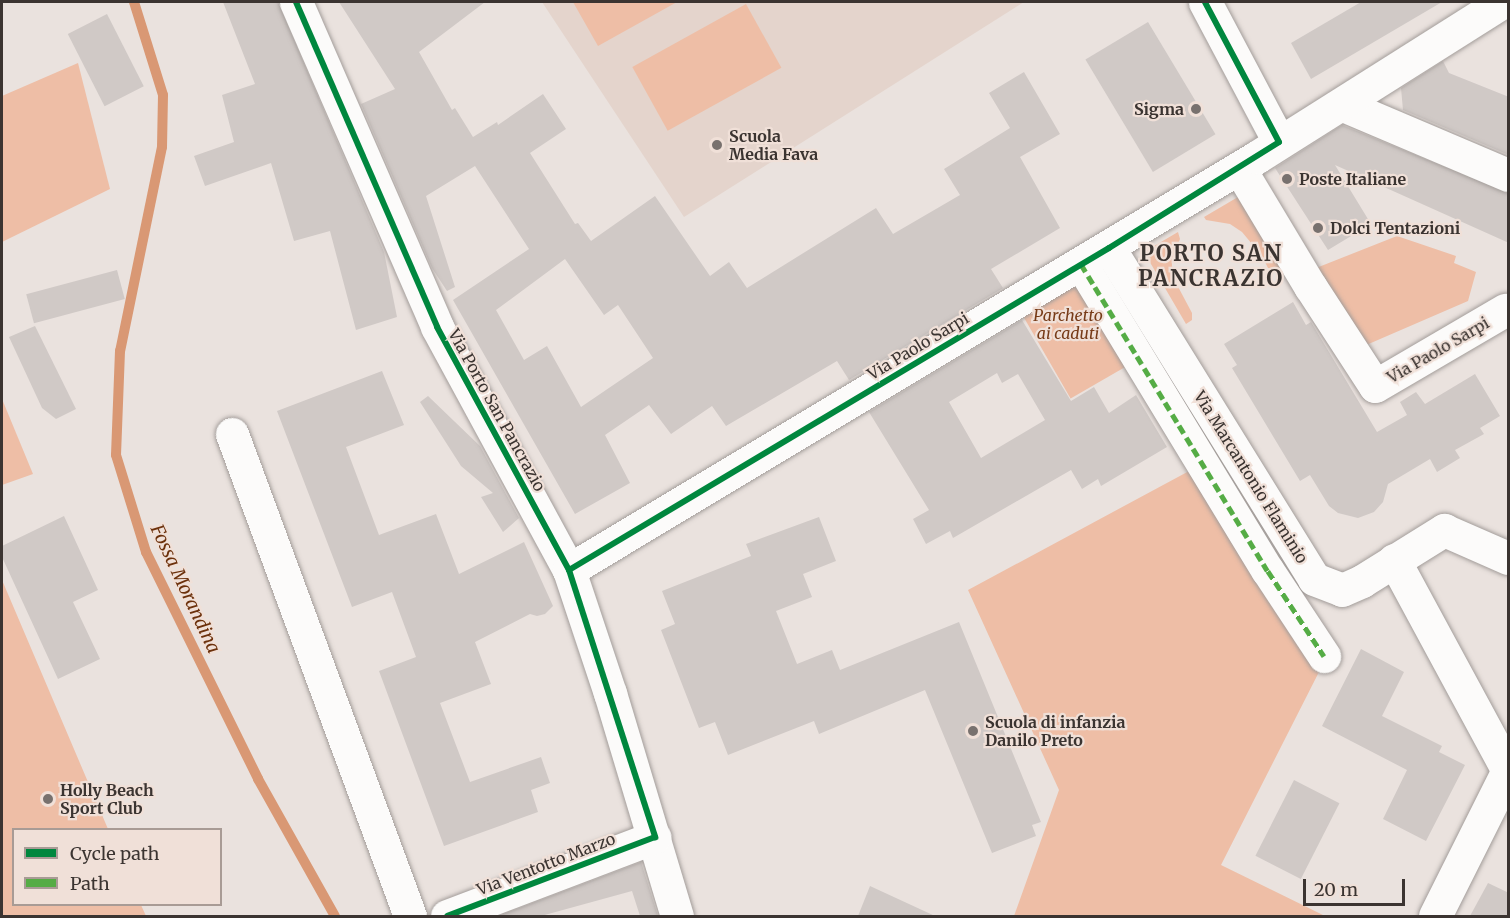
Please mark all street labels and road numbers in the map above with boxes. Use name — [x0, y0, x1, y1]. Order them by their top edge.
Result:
street label: Via Paolo Sarpi — [864, 308, 972, 384]
street label: Via Paolo Sarpi — [1384, 313, 1492, 387]
street label: Via Porto San Pancrazio — [444, 326, 550, 494]
street label: Via Marcantonio Flaminio — [1190, 387, 1312, 567]
street label: Via Ventotto Marzo — [474, 829, 618, 899]

